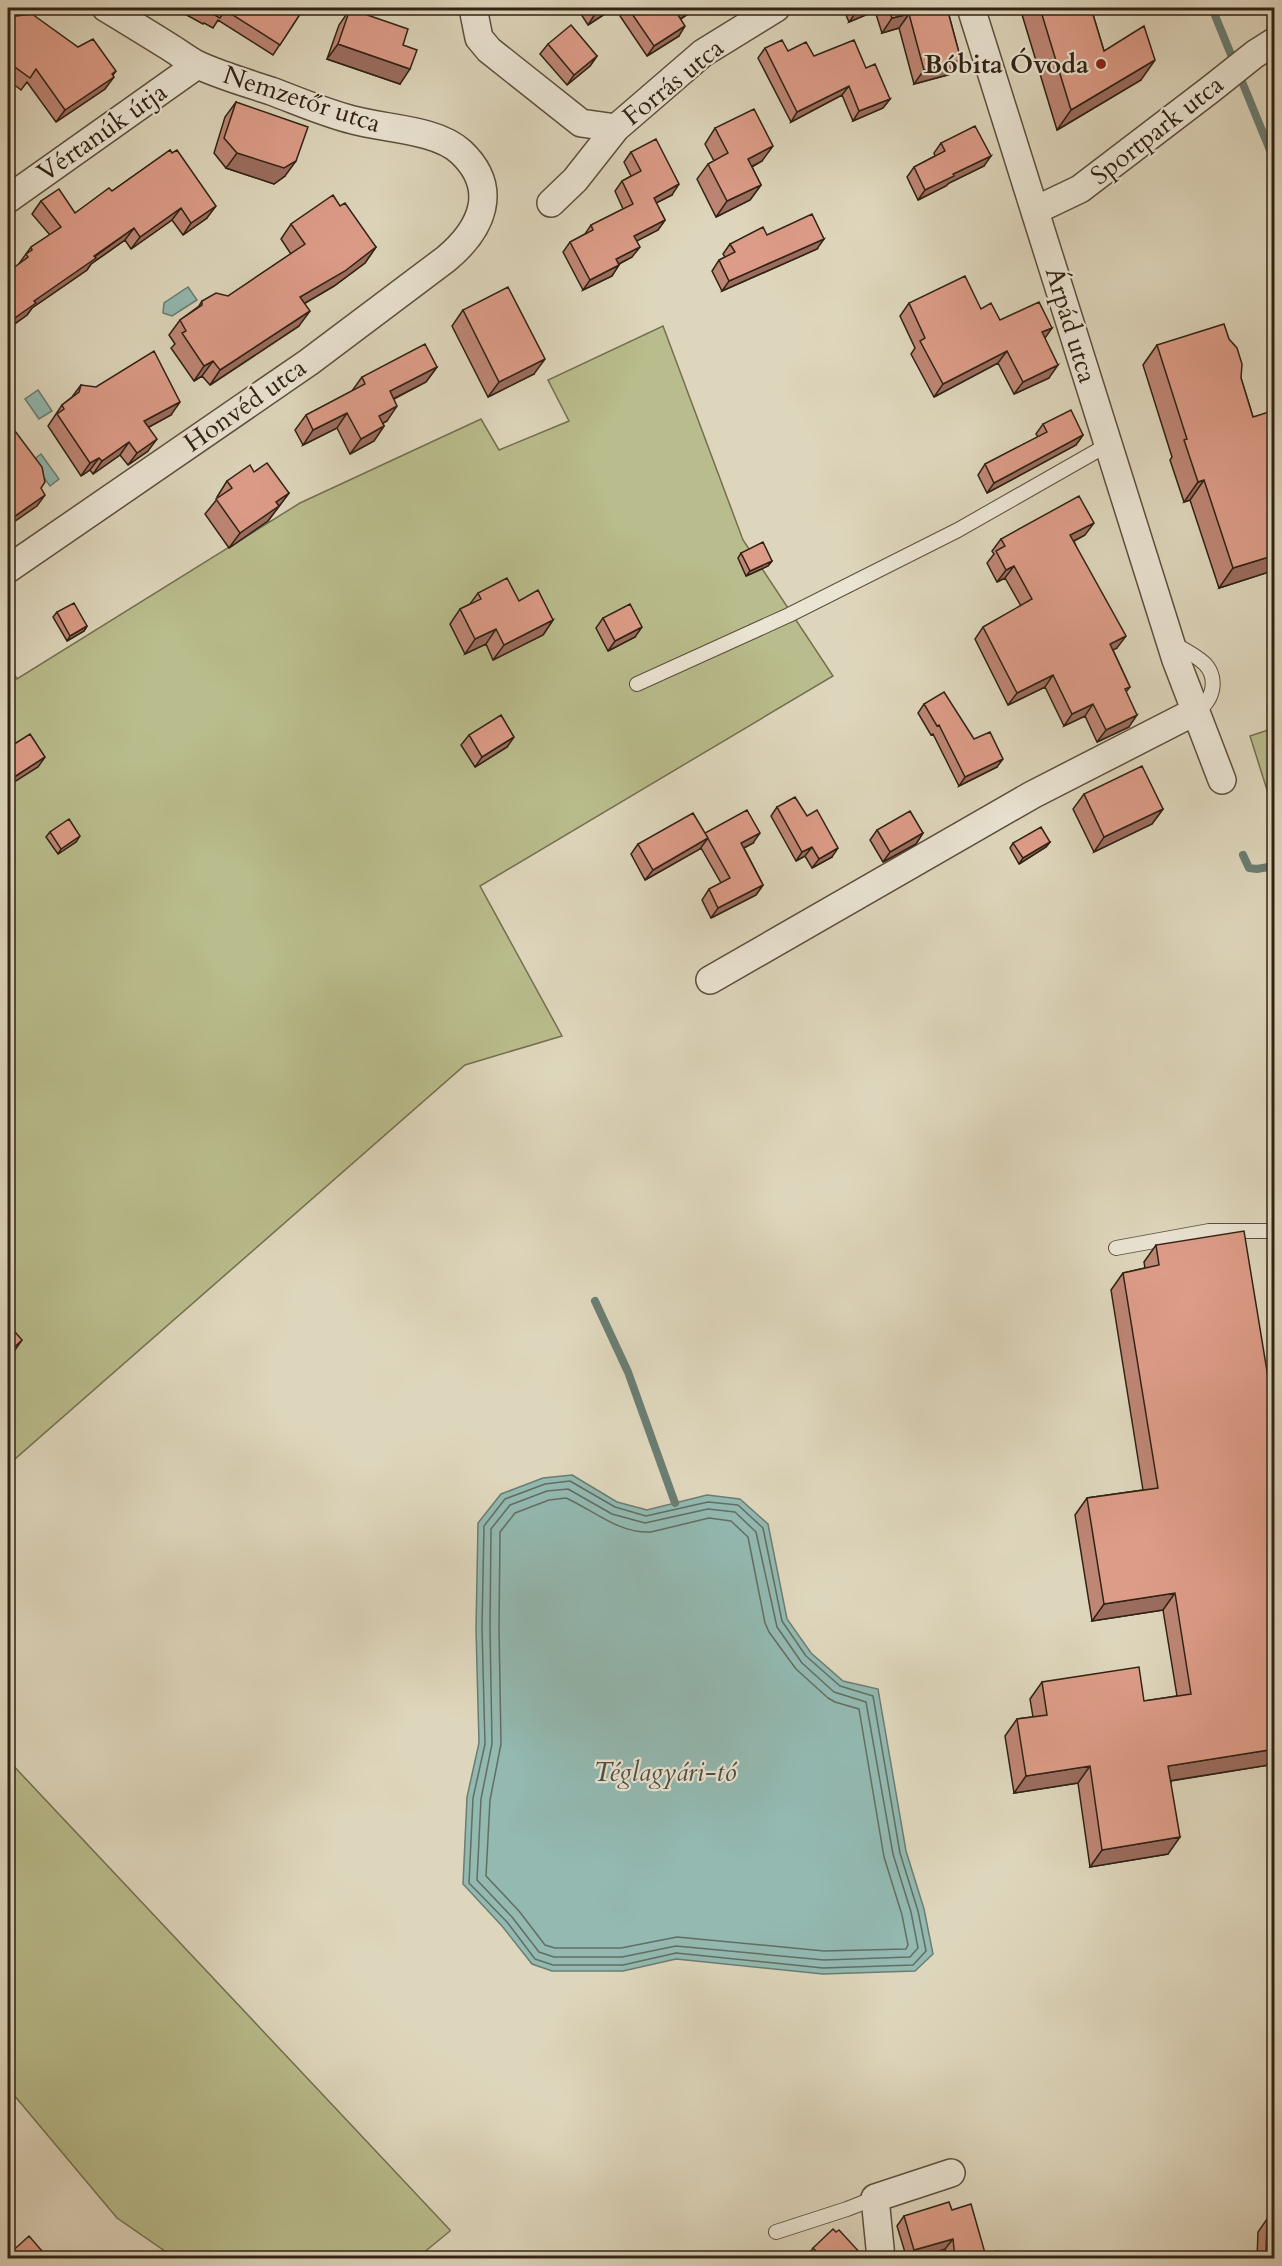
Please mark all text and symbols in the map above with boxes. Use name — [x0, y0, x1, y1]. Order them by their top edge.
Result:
street label: Forrás utca — [615, 31, 731, 133]
place label: Bóbita Óvoda — [924, 47, 1089, 82]
street label: Nemzetőr utca — [219, 57, 385, 141]
marker: Bóbita Óvoda — [1094, 57, 1108, 71]
street label: Sportpark utca — [1083, 67, 1231, 193]
street label: Vértanúk útja — [30, 74, 174, 190]
street label: Árpád utca — [1037, 263, 1105, 387]
street label: Honvéd utca — [177, 350, 313, 460]
water label: Téglagyári-tó — [593, 1754, 738, 1791]

